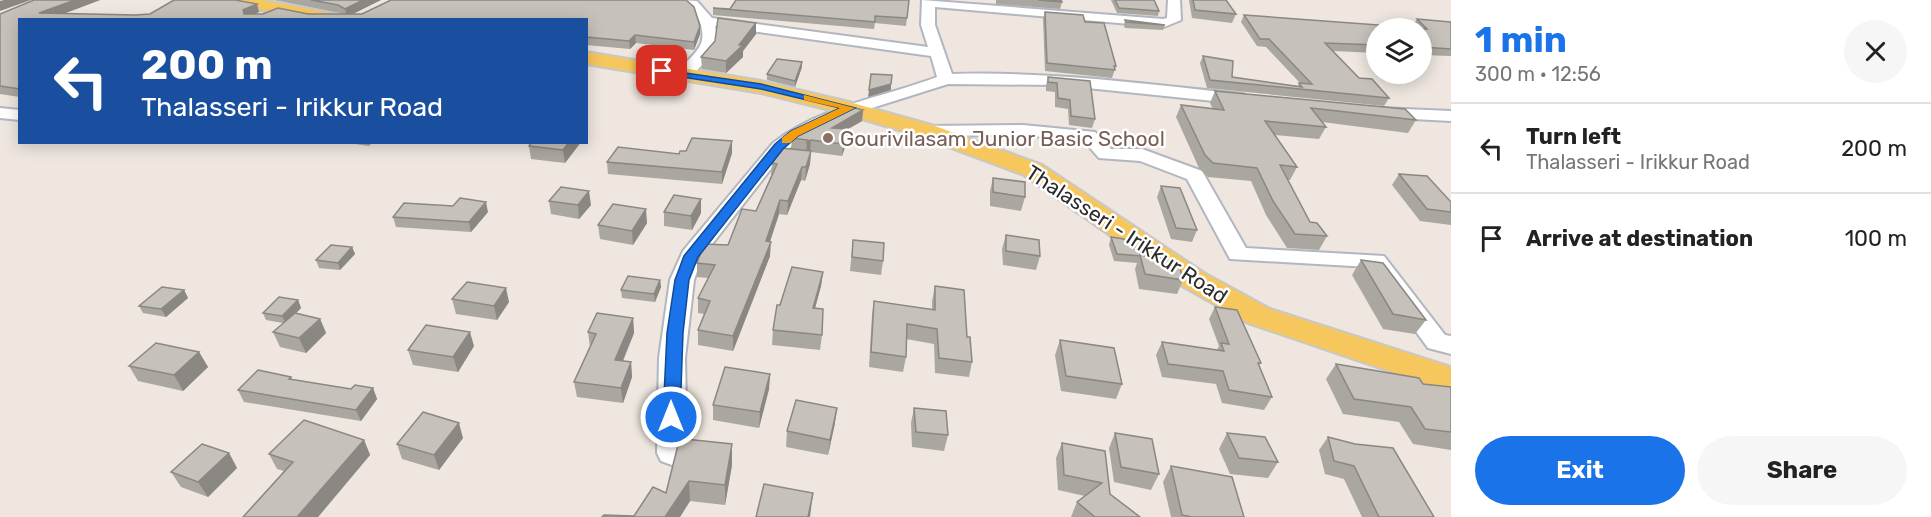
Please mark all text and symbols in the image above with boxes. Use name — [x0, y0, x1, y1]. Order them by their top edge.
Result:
map controls — [1366, 18, 1432, 84]
button: layers — [1366, 18, 1432, 84]
text: 1 min — [1475, 18, 1567, 61]
button: close — [1844, 20, 1907, 83]
text: 200 m — [141, 40, 273, 90]
icon: left — [42, 42, 120, 120]
pin — [636, 45, 687, 96]
icon: arrive — [645, 54, 678, 87]
text: 300 m · 12:56 — [1475, 62, 1601, 86]
text: Thalasseri - Irikkur Road — [141, 91, 443, 123]
text: Turn left — [1526, 123, 1621, 150]
place label: Gourivilasam Junior Basic School — [840, 126, 1165, 151]
marker: Gourivilasam Junior Basic School — [821, 131, 835, 145]
icon: left — [1475, 132, 1508, 165]
text: 200 m — [1841, 135, 1907, 162]
text: Thalasseri - Irikkur Road — [1526, 150, 1750, 174]
street label: Thalasseri - Irikkur Road — [1022, 160, 1232, 308]
icon: arrive — [1475, 222, 1508, 255]
text: Arrive at destination — [1526, 225, 1753, 252]
text: 100 m — [1845, 225, 1907, 252]
position arrow — [639, 385, 703, 449]
button: Exit — [1475, 436, 1685, 505]
button: Share — [1697, 436, 1907, 505]

